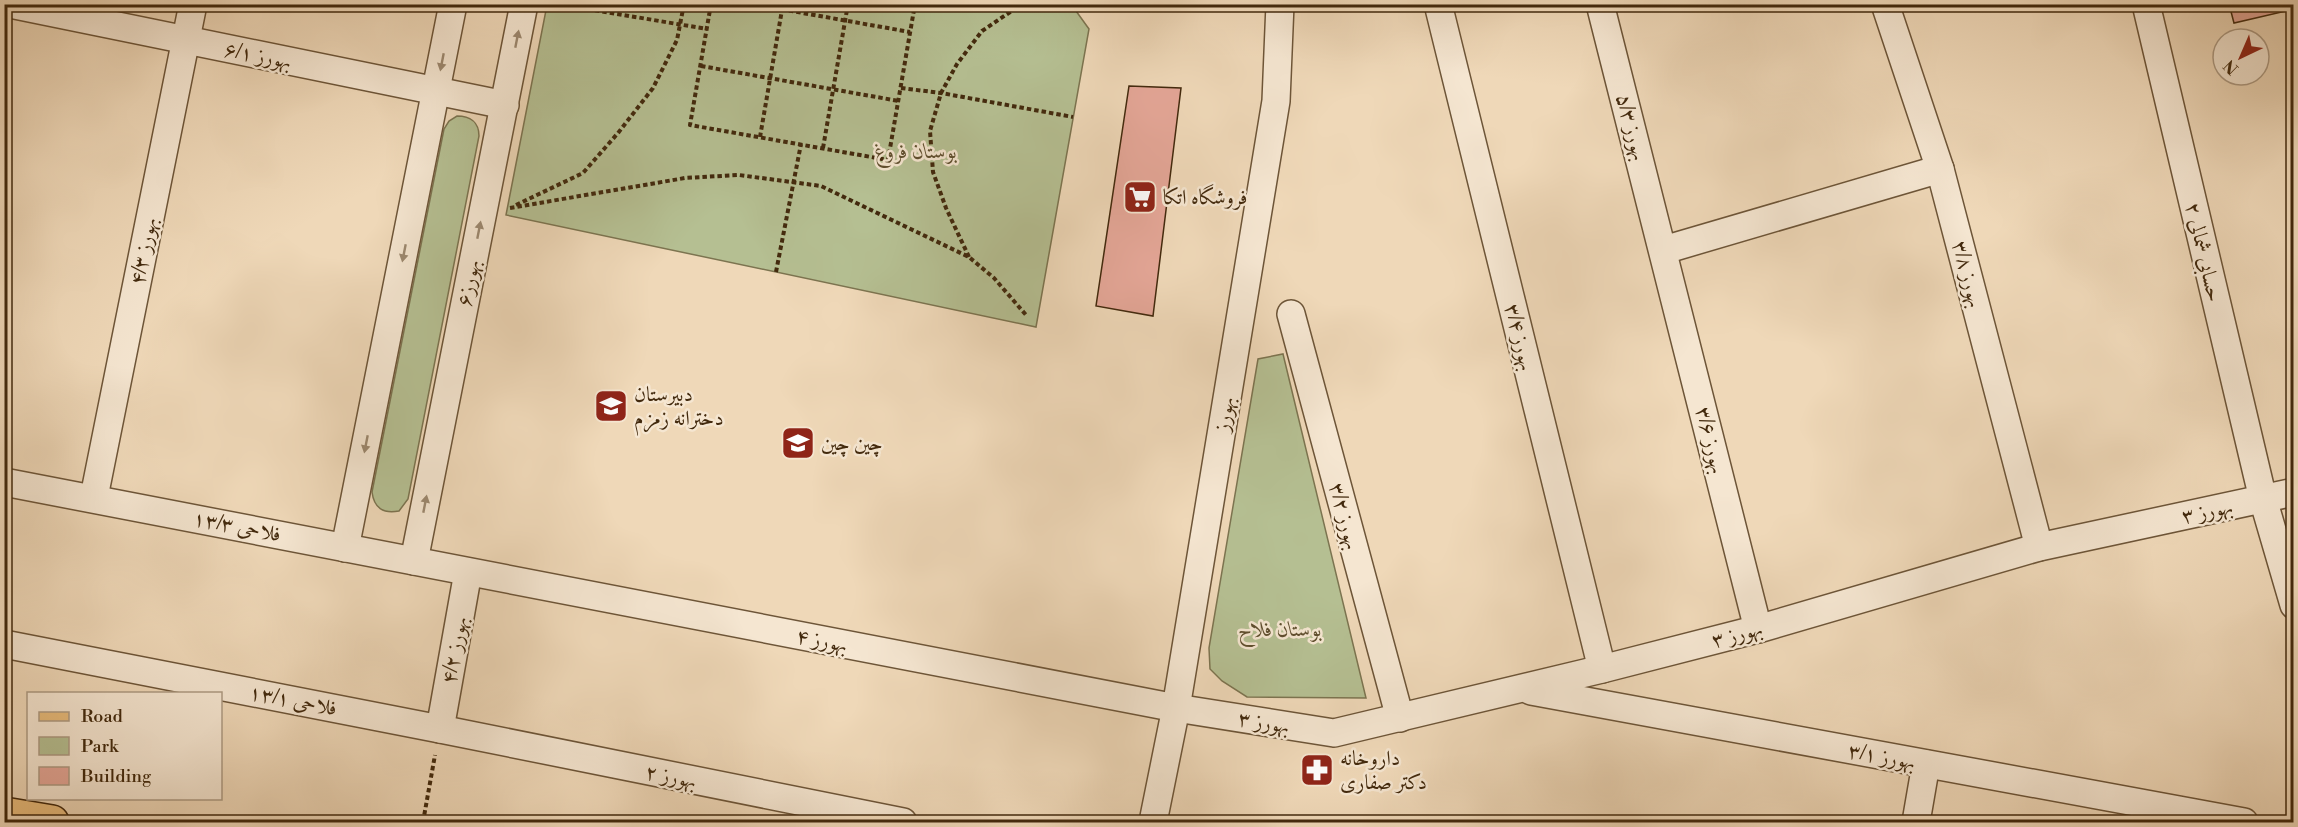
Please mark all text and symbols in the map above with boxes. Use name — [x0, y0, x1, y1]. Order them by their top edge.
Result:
north arrow — [2211, 27, 2271, 87]
one-way arrow — [513, 29, 522, 48]
street label: بهورز ۶/۱ — [222, 37, 294, 75]
one-way arrow — [437, 53, 446, 72]
text: N — [2220, 55, 2243, 79]
street label: بهورز ۵/۳ — [1610, 91, 1652, 163]
park label: بوستان فروغ — [875, 139, 957, 169]
supermarket icon: فروشگاه اتکا — [1122, 179, 1158, 215]
place label: فروشگاه اتکا — [1163, 184, 1247, 211]
street label: حسابی شمالی ۲ — [2178, 200, 2227, 305]
street label: بهورز ۴/۳ — [125, 215, 163, 287]
one-way arrow — [475, 221, 484, 240]
street label: بهورز ۳/۸ — [1946, 238, 1988, 310]
one-way arrow — [399, 244, 408, 263]
street label: بهورز۶ — [452, 257, 486, 309]
street label: بهورز ۳/۴ — [1498, 301, 1540, 373]
place label: دبیرستان دخترانه زمزم — [634, 382, 724, 436]
school or university icon: دبیرستان دخترانه زمزم — [593, 388, 629, 424]
street label: بهورز — [1209, 395, 1241, 436]
street label: بهورز ۳/۶ — [1689, 404, 1731, 476]
school or university icon: چین چین — [780, 425, 816, 461]
place label: چین چین — [821, 431, 883, 457]
one-way arrow — [360, 435, 370, 454]
street label: بهورز ۳/۲ — [1323, 480, 1365, 552]
one-way arrow — [421, 494, 430, 513]
street label: بهورز ۳ — [2179, 494, 2235, 530]
street label: فلاحی ۱۳/۳ — [191, 506, 283, 548]
street label: بهورز ۴/۲ — [436, 614, 474, 686]
street label: بهورز ۳ — [1709, 616, 1766, 654]
park label: بوستان فلاح — [1238, 617, 1322, 648]
street label: بهورز ۴ — [794, 623, 850, 659]
street label: فلاحی ۱۳/۱ — [247, 680, 339, 722]
legend — [27, 692, 222, 800]
text: Road — [81, 705, 124, 728]
street label: بهورز ۳ — [1236, 706, 1291, 740]
text: Park — [81, 735, 120, 758]
street label: بهورز ۳/۱ — [1846, 738, 1918, 776]
place label: داروخانه دکتر صفاری — [1340, 746, 1427, 796]
pharmacy icon: داروخانه دکتر صفاری — [1299, 752, 1335, 788]
street label: بهورز ۲ — [643, 759, 699, 795]
text: Building — [80, 765, 152, 788]

